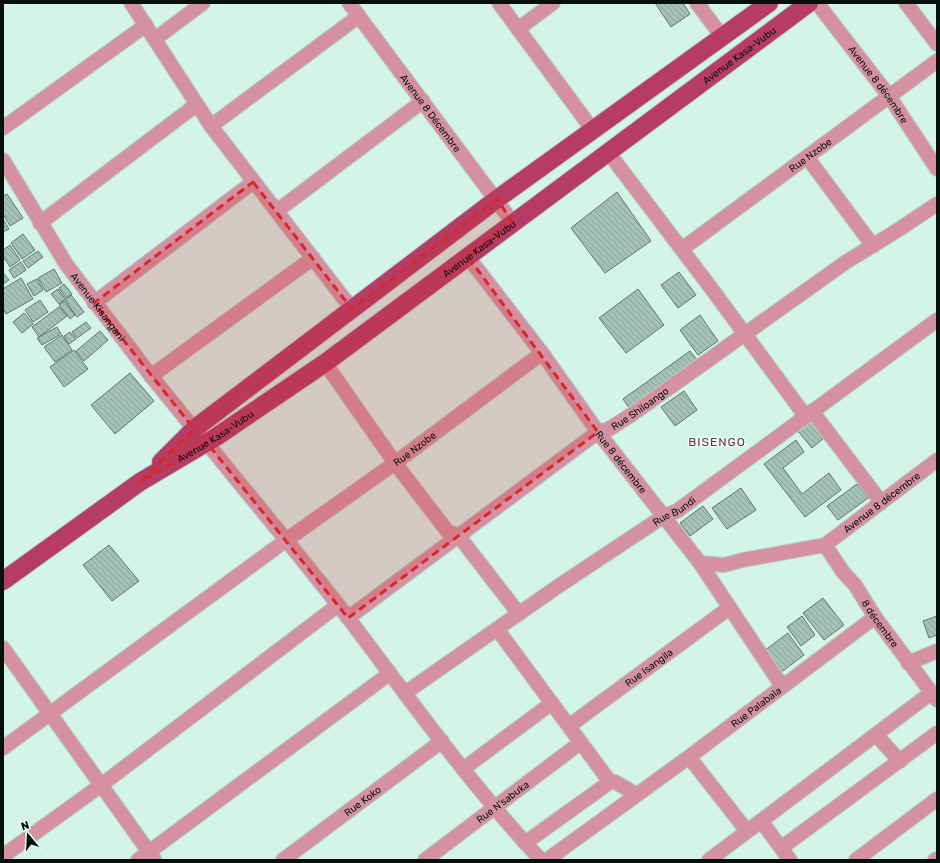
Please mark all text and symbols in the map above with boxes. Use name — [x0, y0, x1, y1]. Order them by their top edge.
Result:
street label: Avenue Kasa-Vubu — [701, 25, 779, 87]
street label: Avenue 8 décembre — [845, 44, 910, 126]
street label: Avenue 8 Décembre — [397, 72, 463, 155]
street label: Rue Nzobe — [787, 136, 835, 175]
street label: Avenue Kasa-Vubu — [441, 218, 519, 280]
street label: Avenue Kisangani — [68, 271, 127, 344]
street label: Rue Shiloango — [609, 385, 671, 433]
street label: Avenue Kasa-Vubu — [175, 408, 256, 466]
street label: Rue Nzobe — [391, 429, 439, 469]
street label: Rue 8 décembre — [592, 429, 649, 497]
district label: BISENGO — [688, 435, 746, 449]
street label: Avenue 8 décembre — [841, 470, 923, 536]
street label: Rue Bundi — [651, 494, 698, 529]
street label: 8 décembre — [859, 598, 901, 650]
street label: Rue Isangila — [623, 646, 676, 690]
street label: Rue Palabala — [729, 685, 784, 730]
street label: Rue N'sabuka — [474, 779, 532, 826]
street label: Rue Koko — [342, 784, 384, 819]
north arrow — [8, 815, 48, 855]
text: N — [19, 819, 31, 833]

